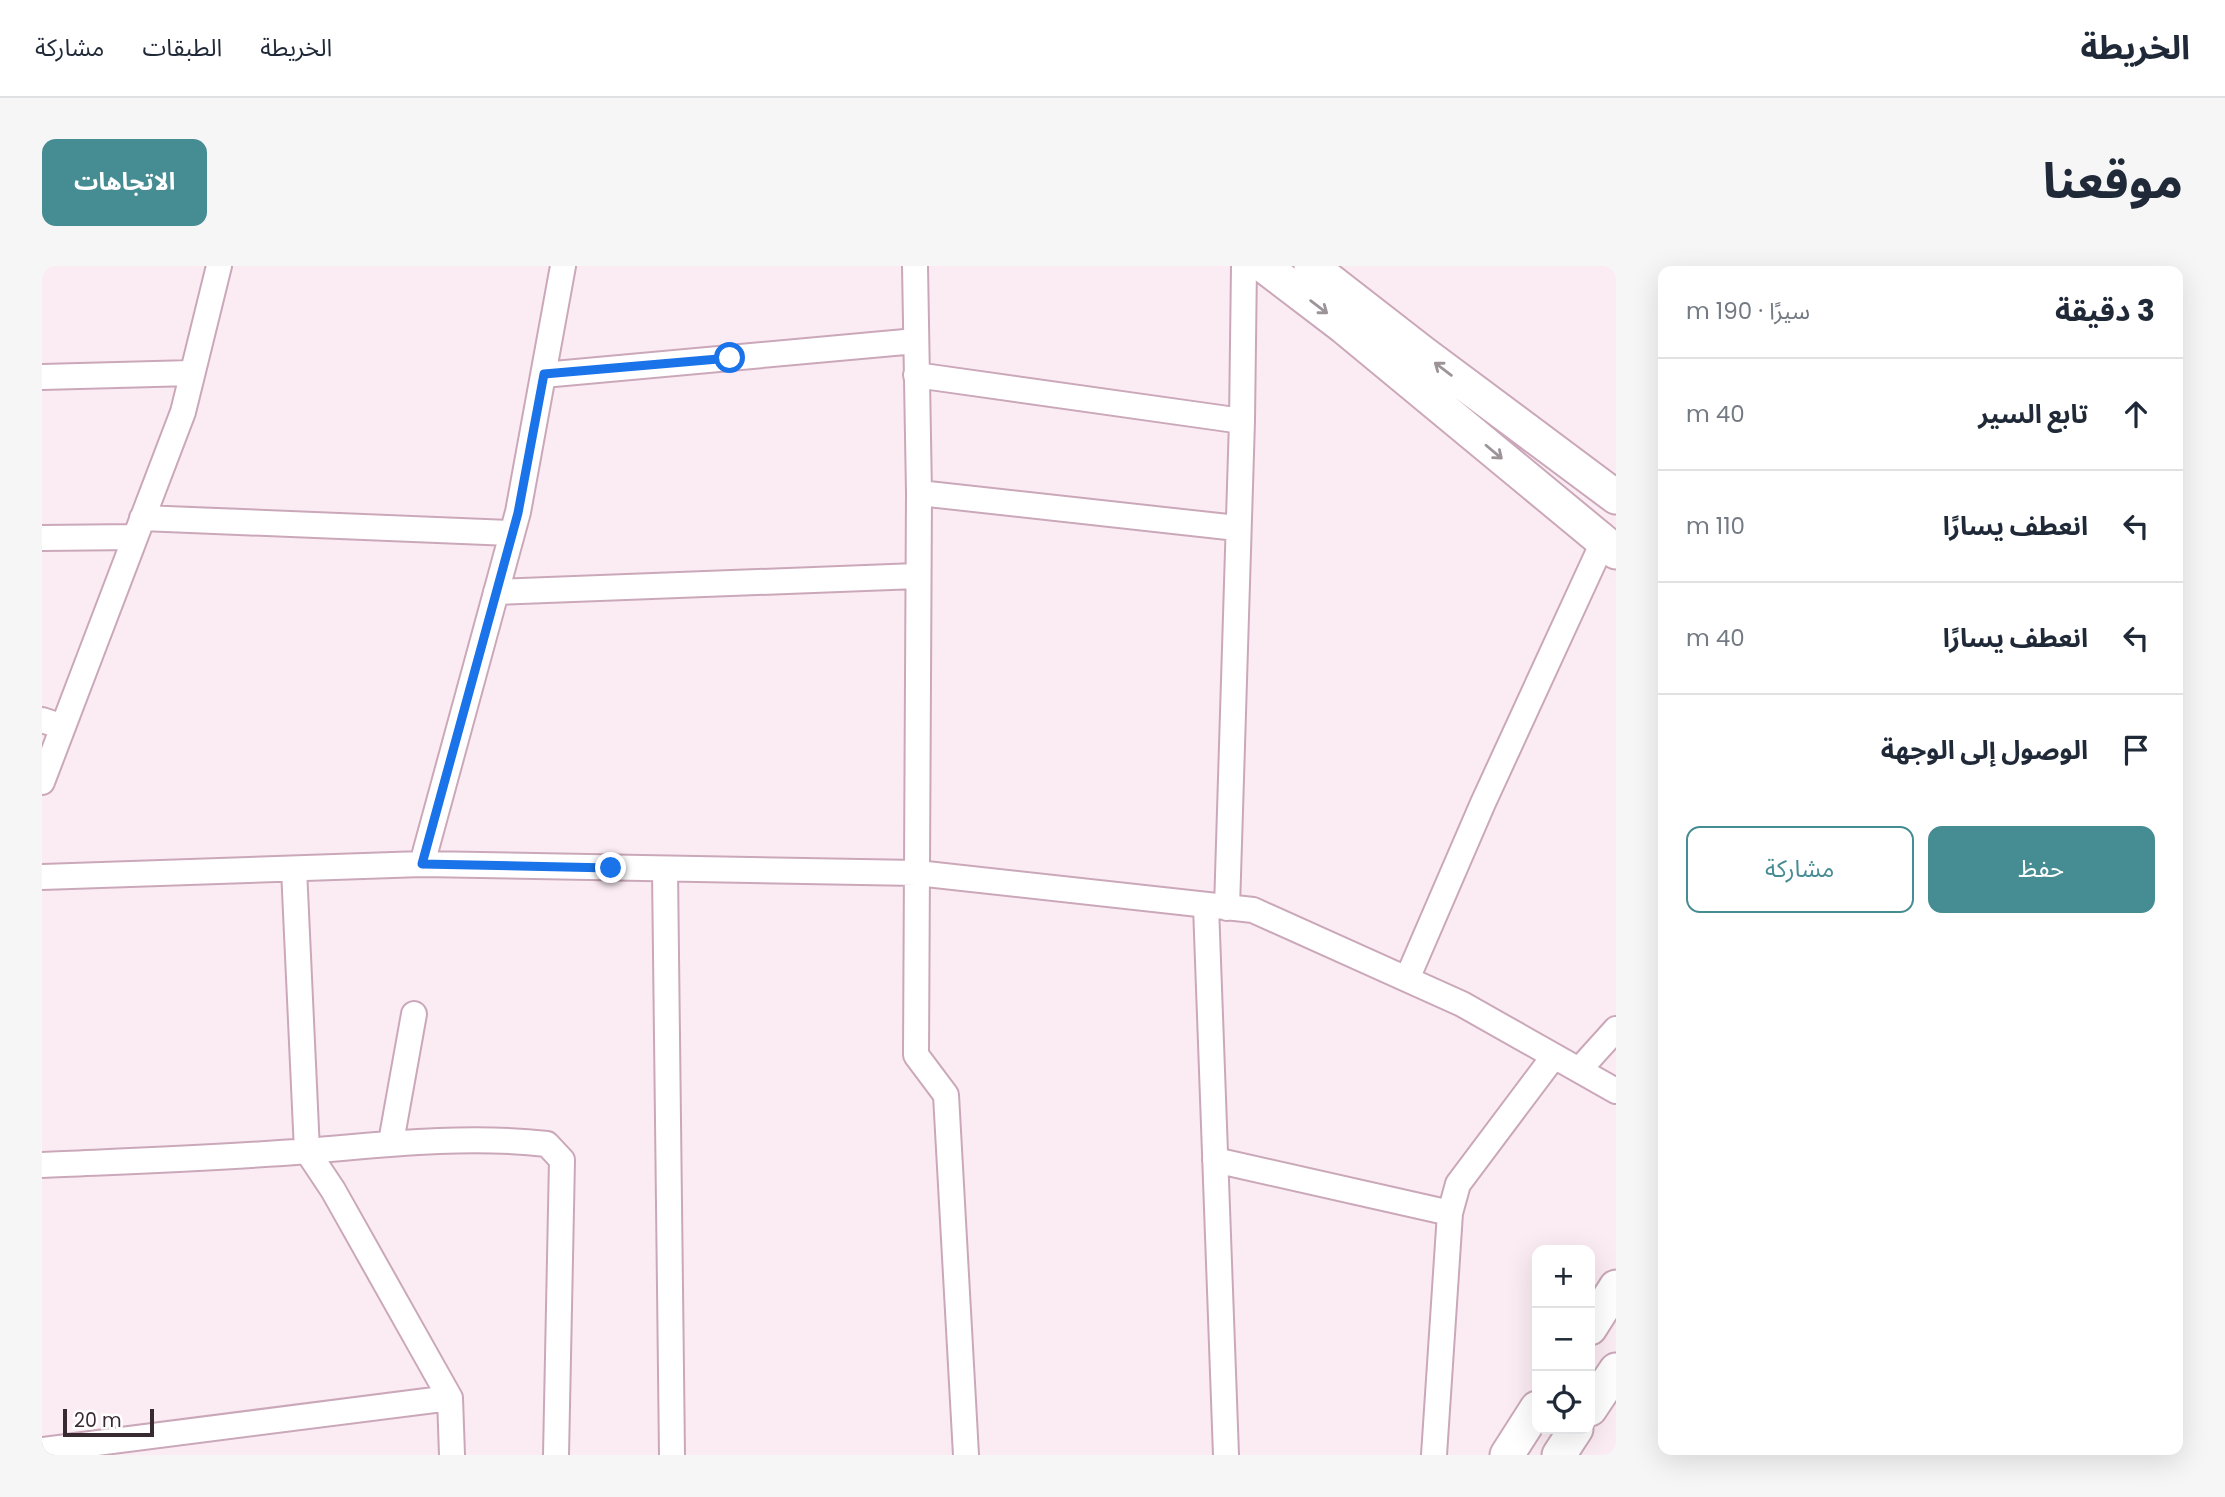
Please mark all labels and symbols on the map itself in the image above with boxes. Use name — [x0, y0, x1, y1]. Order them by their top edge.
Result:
one-way arrow — [1309, 300, 1327, 315]
route start — [714, 342, 745, 373]
one-way arrow — [1435, 361, 1453, 376]
one-way arrow — [1485, 444, 1503, 460]
route end — [595, 852, 626, 883]
scale bar — [63, 1406, 154, 1438]

